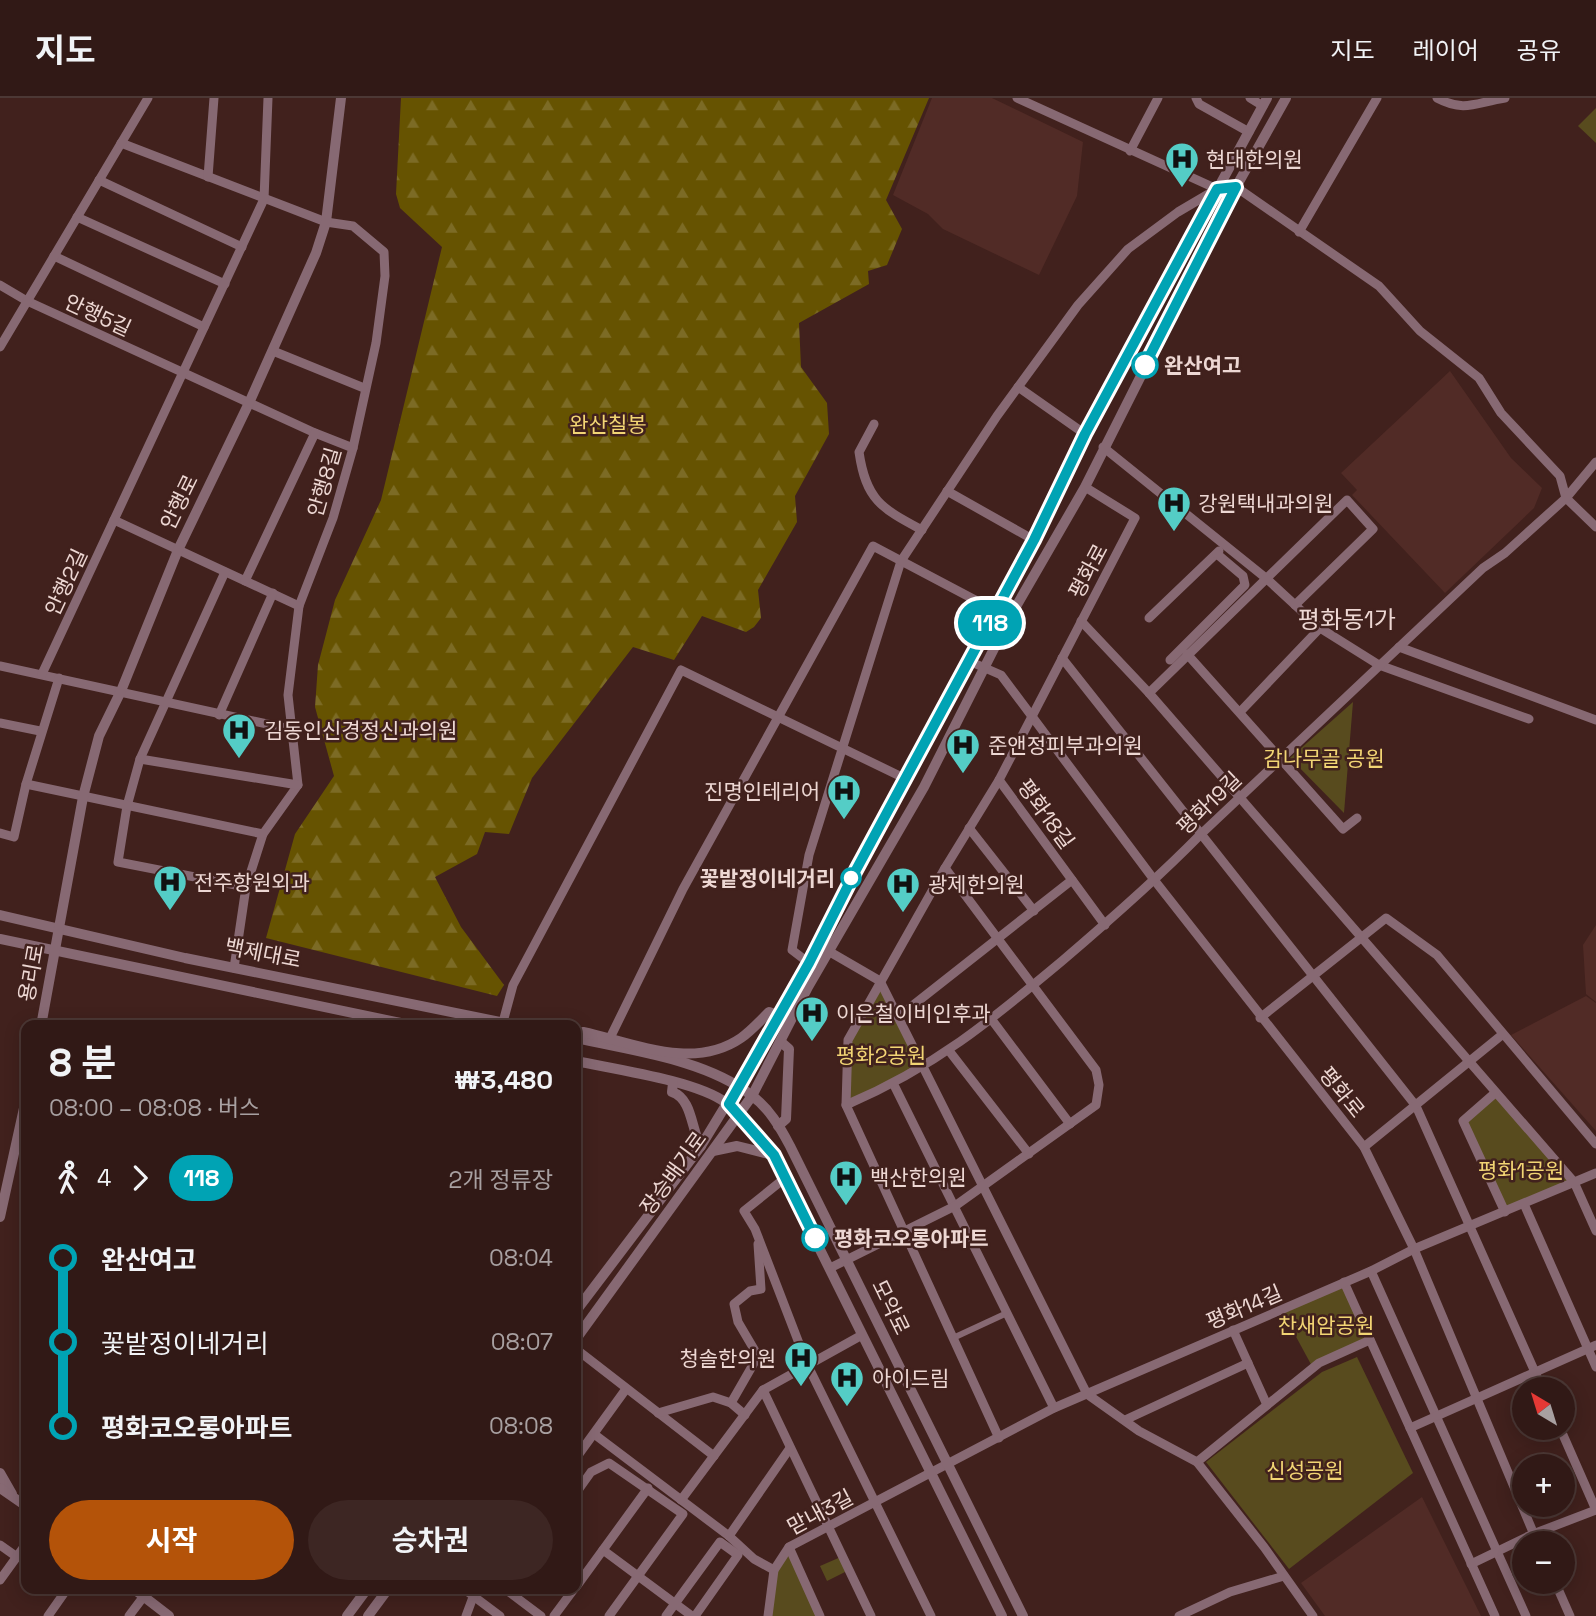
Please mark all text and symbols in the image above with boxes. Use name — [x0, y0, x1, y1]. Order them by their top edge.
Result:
text: 지도 — [35, 30, 96, 72]
text: 지도 — [1330, 35, 1375, 66]
text: 레이어 — [1413, 35, 1479, 66]
text: 공유 — [1517, 35, 1561, 66]
hospital icon: 현대한의원 — [1163, 140, 1201, 189]
place label: 현대한의원 — [1206, 146, 1303, 173]
street label: 안행5길 — [60, 288, 136, 342]
marker: 완산여고 — [1132, 352, 1158, 378]
place label: 완산여고 — [1164, 352, 1241, 379]
park label: 완산칠봉 — [569, 411, 647, 438]
street label: 안행8길 — [301, 444, 347, 520]
street label: 안행로 — [154, 470, 204, 534]
hospital icon: 강원택내과의원 — [1155, 484, 1193, 533]
place label: 강원택내과의원 — [1198, 490, 1333, 517]
street label: 평화로 — [1062, 539, 1114, 603]
street label: 안행2길 — [39, 544, 93, 620]
line badge: 118 — [950, 600, 1030, 646]
district label: 평화동1가 — [1298, 604, 1396, 635]
text: 118 — [972, 607, 1008, 638]
hospital icon: 김동인신경정신과의원 — [220, 711, 258, 760]
place label: 김동인신경정신과의원 — [264, 717, 457, 744]
hospital icon: 준앤정피부과의원 — [944, 726, 982, 775]
place label: 준앤정피부과의원 — [988, 732, 1143, 759]
park label: 감나무골 공원 — [1263, 745, 1385, 772]
street label: 평화19길 — [1171, 766, 1247, 840]
hospital icon: 진명인테리어 — [825, 772, 863, 821]
street label: 평화18길 — [1012, 774, 1080, 854]
place label: 진명인테리어 — [704, 778, 820, 805]
hospital icon: 전주항원외과 — [151, 863, 189, 912]
place label: 꽃밭정이네거리 — [700, 865, 835, 892]
hospital icon: 광제한의원 — [884, 865, 922, 914]
marker: 꽃밭정이네거리 — [841, 868, 861, 888]
place label: 전주항원외과 — [194, 869, 310, 896]
place label: 광제한의원 — [928, 871, 1025, 898]
street label: 백제대로 — [222, 932, 304, 974]
street label: 용리로 — [13, 942, 49, 1004]
hospital icon: 이은철이비인후과 — [793, 994, 831, 1043]
place label: 이은철이비인후과 — [836, 1000, 991, 1027]
text: 8 분 — [49, 1039, 116, 1087]
park label: 평화2공원 — [836, 1042, 926, 1069]
street label: 평화로 — [1313, 1061, 1371, 1123]
text: ₩3,480 — [454, 1063, 553, 1097]
text: 08:00 – 08:08 · 버스 — [49, 1093, 260, 1123]
street label: 장승배기로 — [634, 1126, 712, 1220]
park label: 평화1공원 — [1478, 1157, 1564, 1184]
hospital icon: 백산한의원 — [827, 1158, 865, 1207]
icon: walk — [49, 1159, 87, 1197]
icon: forward — [121, 1159, 159, 1197]
text: 118 — [183, 1162, 219, 1193]
text: 4 — [97, 1163, 111, 1193]
place label: 백산한의원 — [870, 1164, 967, 1191]
text: 2개 정류장 — [449, 1165, 553, 1195]
marker: 평화코오롱아파트 — [802, 1225, 828, 1251]
place label: 평화코오롱아파트 — [834, 1225, 989, 1252]
text: 완산여고 — [101, 1243, 197, 1277]
text: 08:04 — [489, 1243, 553, 1273]
street label: 모악로 — [866, 1275, 916, 1339]
street label: 평화14길 — [1202, 1279, 1286, 1335]
park label: 찬새암공원 — [1278, 1312, 1374, 1339]
text: 꽃밭정이네거리 — [101, 1327, 268, 1361]
text: 08:07 — [491, 1327, 553, 1357]
hospital icon: 청솔한의원 — [782, 1339, 820, 1388]
place label: 청솔한의원 — [679, 1345, 776, 1372]
hospital icon: 아이드림 — [828, 1359, 866, 1408]
place label: 아이드림 — [872, 1365, 949, 1392]
north arrow — [1512, 1377, 1575, 1440]
map controls — [1512, 1377, 1575, 1594]
text: 평화코오롱아파트 — [101, 1411, 292, 1445]
text: 08:08 — [489, 1411, 553, 1441]
button: + — [1512, 1454, 1575, 1517]
park label: 신성공원 — [1266, 1457, 1344, 1484]
street label: 맏내3길 — [782, 1483, 858, 1541]
button: 시작 — [49, 1500, 294, 1580]
button: 승차권 — [308, 1500, 553, 1580]
button: − — [1512, 1531, 1575, 1594]

